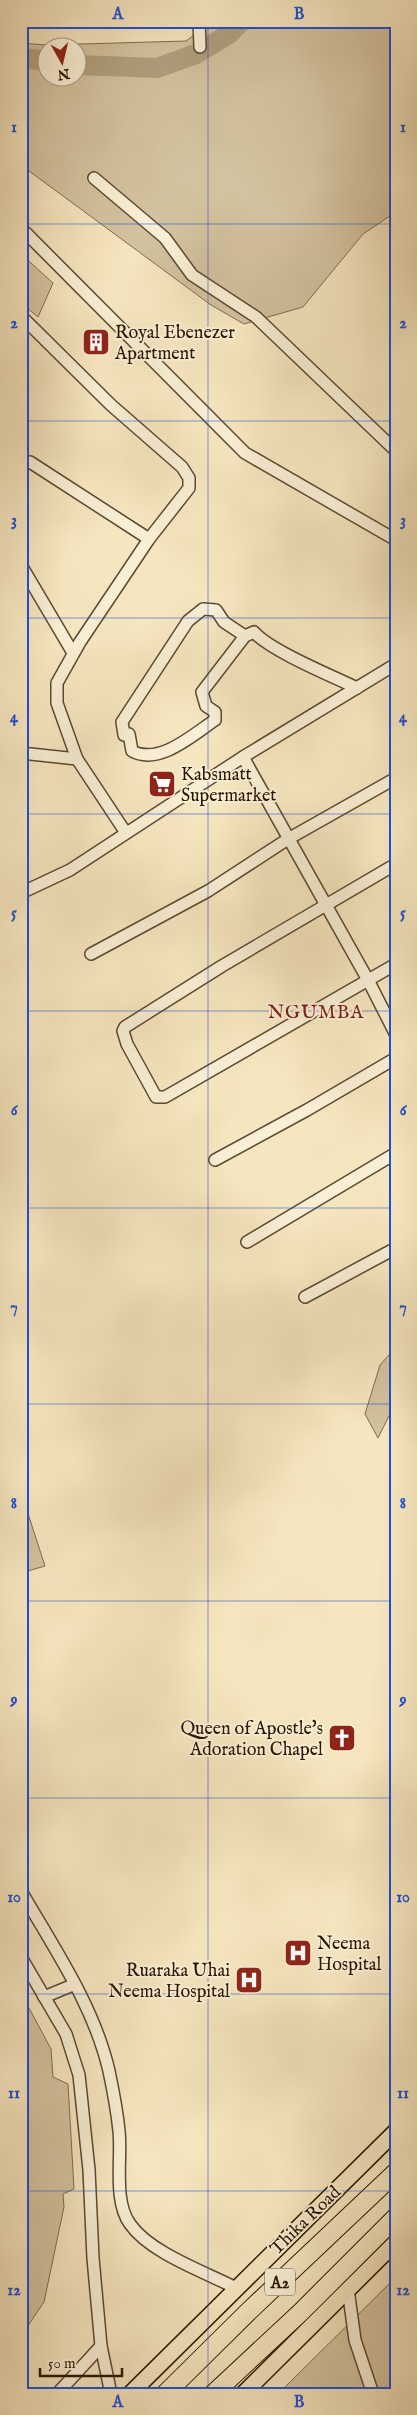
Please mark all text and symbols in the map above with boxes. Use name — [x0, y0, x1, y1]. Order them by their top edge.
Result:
text: A — [112, 5, 125, 25]
text: B — [294, 5, 305, 25]
north arrow — [38, 38, 88, 88]
text: N — [56, 64, 72, 84]
text: 1 — [11, 118, 17, 138]
text: 1 — [400, 118, 406, 138]
text: 2 — [10, 314, 18, 334]
text: 2 — [399, 314, 407, 334]
place label: Royal Ebenezer Apartment — [114, 322, 235, 366]
building icon: Royal Ebenezer Apartment — [81, 327, 111, 357]
text: 3 — [11, 511, 17, 531]
text: 3 — [400, 511, 406, 531]
text: 4 — [10, 708, 19, 728]
text: 4 — [399, 708, 408, 728]
place label: Kabsmatt Supermarket — [181, 764, 276, 808]
supermarket icon: Kabsmatt Supermarket — [147, 769, 177, 799]
text: 5 — [11, 904, 17, 924]
text: 5 — [400, 904, 406, 924]
district label: NGUMBA — [268, 1001, 364, 1025]
text: 6 — [11, 1101, 19, 1121]
text: 6 — [400, 1101, 408, 1121]
text: 7 — [10, 1298, 18, 1318]
text: 7 — [399, 1298, 407, 1318]
text: 8 — [11, 1494, 17, 1514]
text: 8 — [400, 1494, 406, 1514]
text: 9 — [10, 1691, 18, 1711]
text: 9 — [399, 1691, 407, 1711]
place label: Queen of Apostle's Adoration Chapel — [180, 1718, 323, 1762]
church icon: Queen of Apostle's Adoration Chapel — [327, 1723, 357, 1753]
text: 10 — [7, 1888, 21, 1908]
text: 10 — [396, 1888, 410, 1908]
place label: Neema Hospital — [317, 1933, 382, 1977]
hospital icon: Neema Hospital — [283, 1938, 313, 1968]
place label: Ruaraka Uhai Neema Hospital — [108, 1960, 230, 2004]
hospital icon: Ruaraka Uhai Neema Hospital — [234, 1965, 264, 1995]
text: 11 — [8, 2084, 20, 2104]
text: 11 — [397, 2084, 409, 2104]
street label: Thika Road — [266, 2181, 347, 2260]
road number: A2 — [265, 2268, 295, 2296]
text: 12 — [7, 2281, 21, 2301]
text: 12 — [396, 2281, 410, 2301]
scale bar — [40, 2345, 122, 2377]
text: 50 m — [48, 2354, 76, 2373]
text: A — [112, 2393, 125, 2413]
text: B — [294, 2393, 305, 2413]

